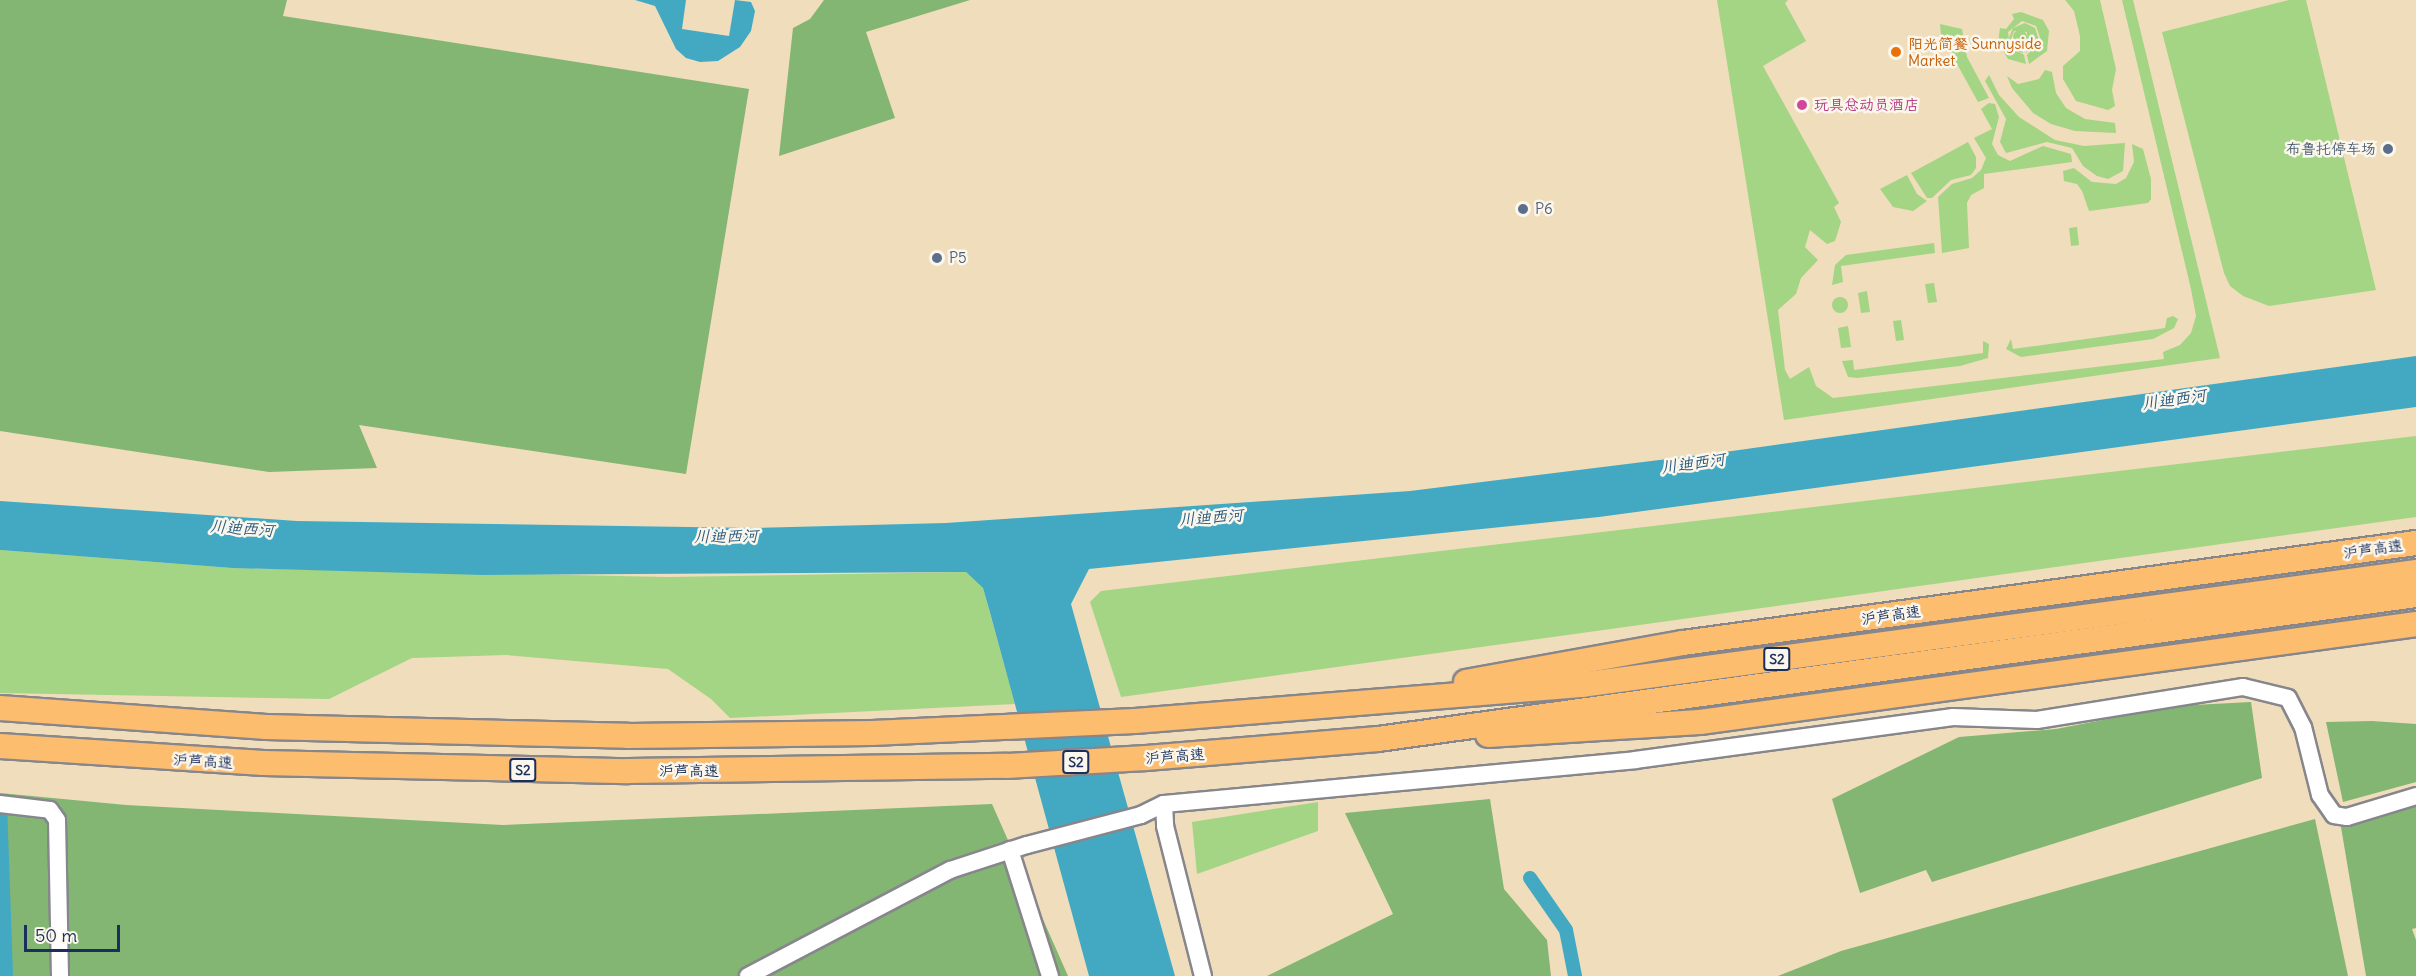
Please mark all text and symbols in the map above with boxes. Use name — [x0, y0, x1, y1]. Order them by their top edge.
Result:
place label: 阳光简餐 Sunnyside Market — [1908, 34, 2041, 69]
marker: 阳光简餐 Sunnyside Market — [1889, 45, 1903, 59]
place label: 玩具总动员酒店 — [1814, 96, 1919, 114]
marker: 玩具总动员酒店 — [1795, 98, 1809, 112]
place label: 布鲁托停车场 — [2286, 140, 2376, 158]
marker: 布鲁托停车场 — [2381, 142, 2395, 156]
place label: P6 — [1535, 200, 1553, 218]
marker: P6 — [1516, 202, 1530, 216]
place label: P5 — [949, 249, 967, 267]
marker: P5 — [930, 251, 944, 265]
water label: 川迪西河 — [2141, 385, 2207, 413]
water label: 川迪西河 — [1660, 449, 1726, 477]
water label: 川迪西河 — [1178, 505, 1244, 529]
water label: 川迪西河 — [209, 516, 275, 540]
water label: 川迪西河 — [694, 526, 758, 546]
street label: 沪芦高速 — [2342, 536, 2404, 562]
street label: 沪芦高速 — [1860, 602, 1922, 628]
road number: S2 — [1762, 648, 1792, 670]
street label: 沪芦高速 — [1144, 745, 1206, 767]
street label: 沪芦高速 — [173, 750, 233, 772]
road number: S2 — [1061, 751, 1091, 773]
road number: S2 — [508, 759, 538, 781]
street label: 沪芦高速 — [659, 762, 719, 780]
scale bar — [27, 913, 123, 951]
text: 50 m — [35, 924, 77, 947]

